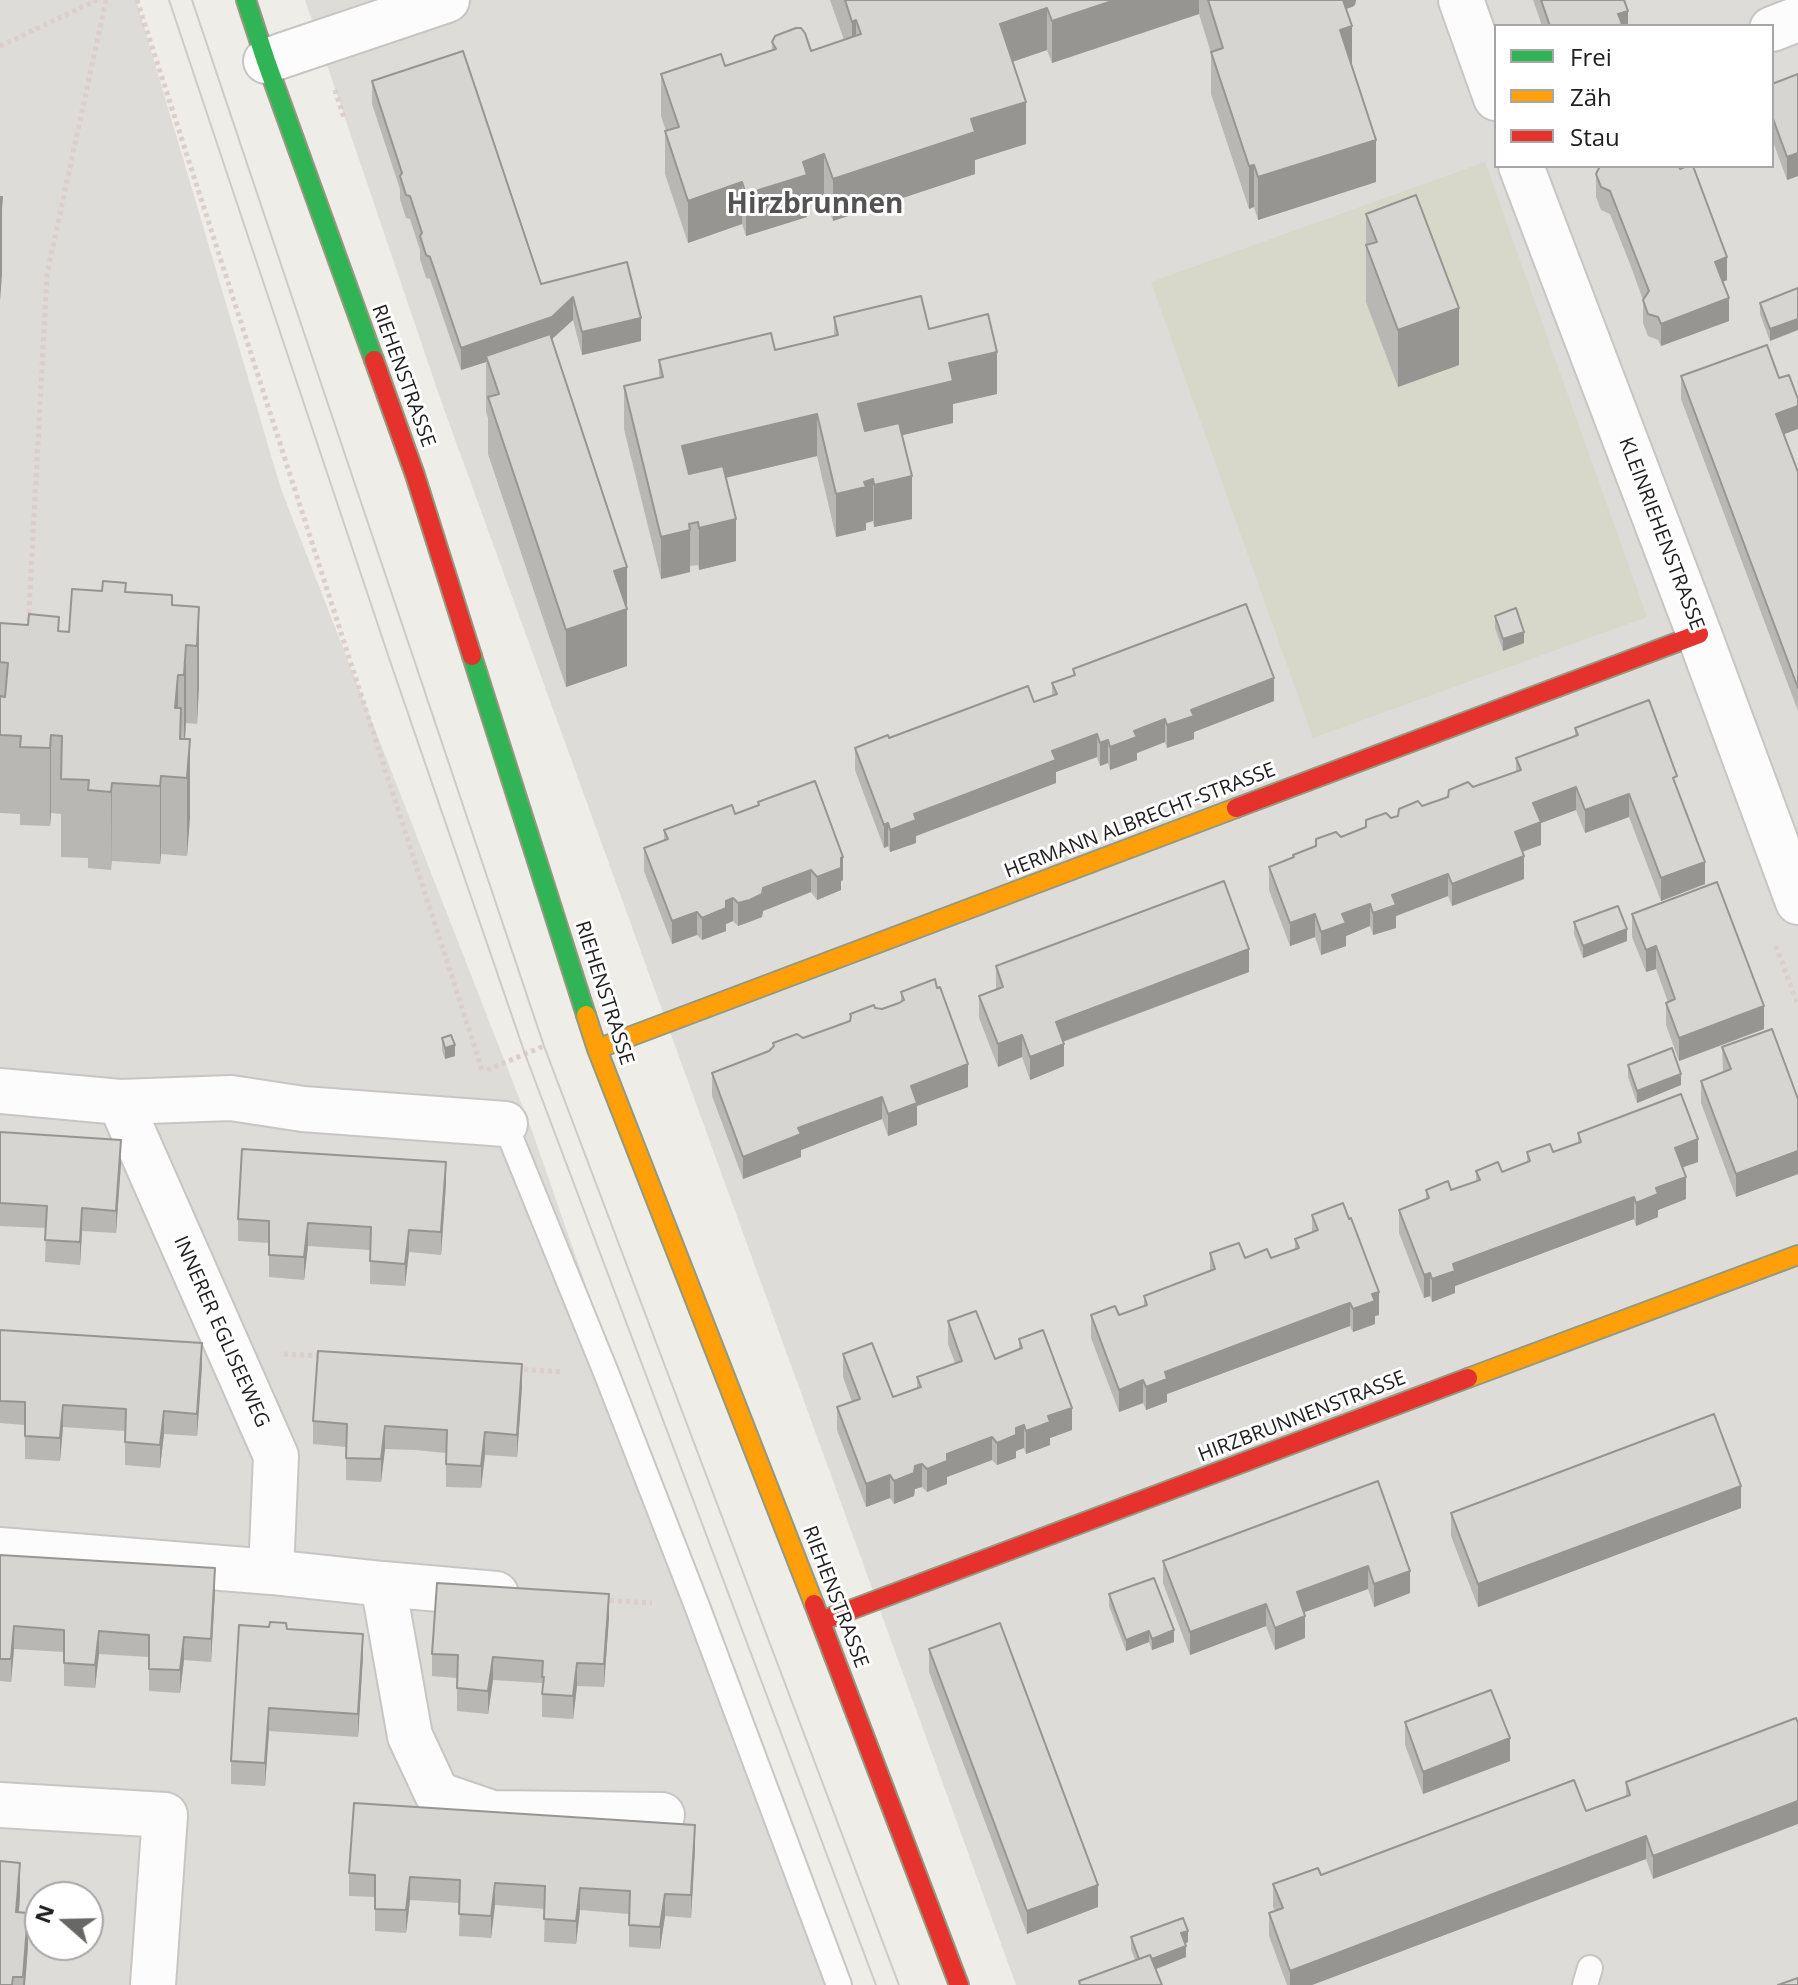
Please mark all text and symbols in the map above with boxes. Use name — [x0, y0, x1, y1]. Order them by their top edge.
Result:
legend — [1494, 24, 1774, 168]
text: Frei — [1570, 40, 1612, 73]
text: Zäh — [1570, 80, 1612, 113]
text: Stau — [1570, 120, 1620, 153]
district label: Hirzbrunnen — [727, 188, 903, 222]
street label: RIEHENSTRASSE — [366, 301, 440, 451]
street label: KLEINRIEHENSTRASSE — [1613, 434, 1709, 634]
street label: HERMANN ALBRECHT-STRASSE — [1001, 758, 1279, 884]
street label: RIEHENSTRASSE — [569, 918, 639, 1068]
street label: INNERER EGLISEEWEG — [168, 1233, 274, 1431]
street label: HIRZBRUNNENSTRASSE — [1195, 1366, 1409, 1468]
street label: RIEHENSTRASSE — [797, 1523, 873, 1671]
north arrow — [24, 1881, 104, 1961]
text: N — [26, 1900, 60, 1927]

